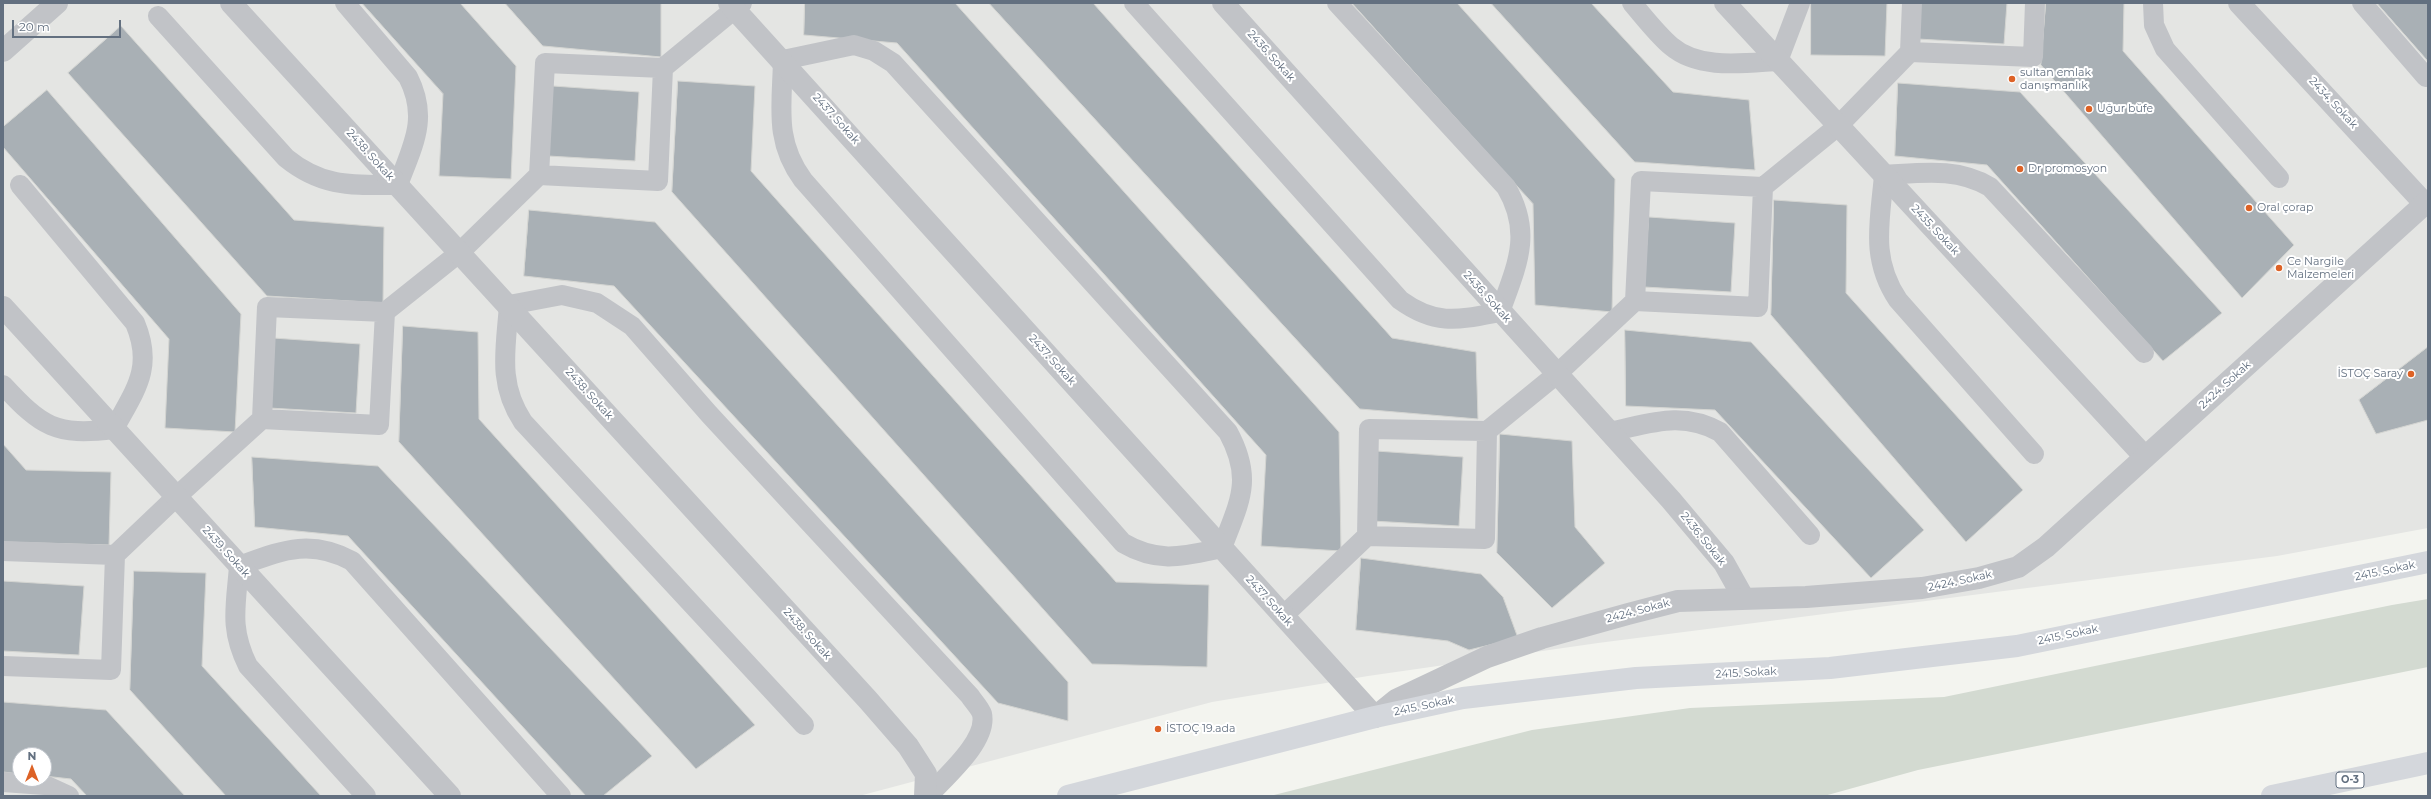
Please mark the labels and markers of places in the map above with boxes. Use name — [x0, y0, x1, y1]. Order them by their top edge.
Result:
place label: sultan emlak danışmanlık — [2020, 66, 2091, 92]
marker: sultan emlak danışmanlık — [2007, 74, 2017, 84]
place label: Uğur büfe — [2097, 102, 2153, 116]
marker: Uğur büfe — [2084, 104, 2094, 114]
place label: Dr promosyon — [2028, 162, 2107, 176]
marker: Dr promosyon — [2015, 164, 2025, 174]
place label: Oral çorap — [2257, 201, 2313, 215]
marker: Oral çorap — [2244, 203, 2254, 213]
place label: Ce Nargile Malzemeleri — [2287, 255, 2354, 281]
marker: Ce Nargile Malzemeleri — [2274, 263, 2284, 273]
place label: İSTOÇ Saray — [2337, 367, 2403, 381]
marker: İSTOÇ Saray — [2406, 369, 2416, 379]
place label: İSTOÇ 19.ada — [1166, 722, 1236, 736]
marker: İSTOÇ 19.ada — [1153, 724, 1163, 734]

